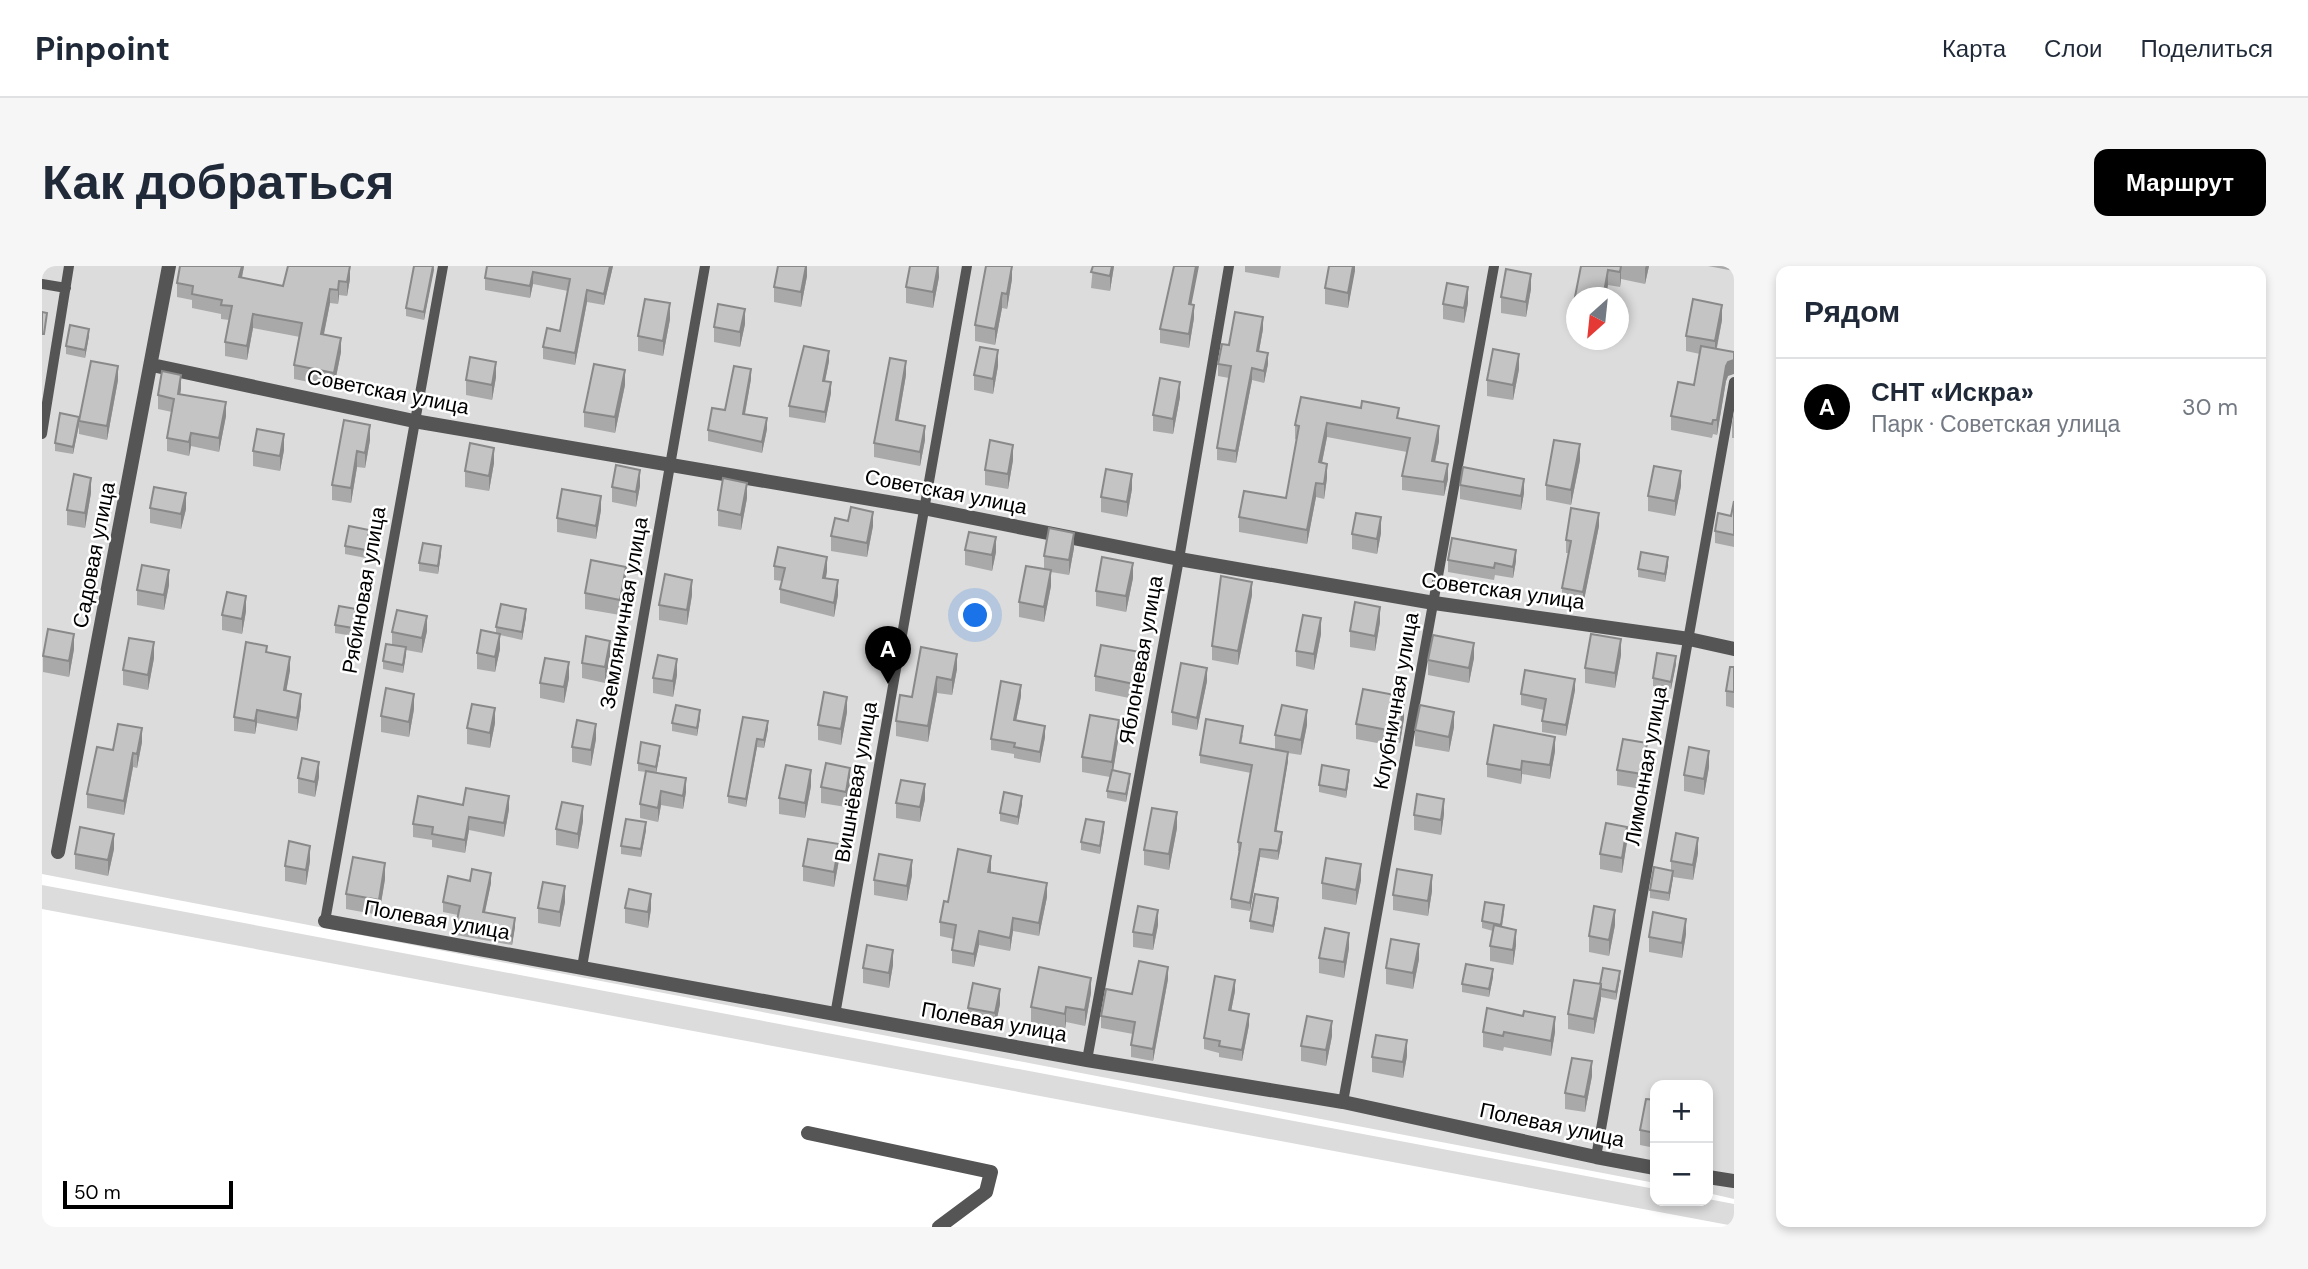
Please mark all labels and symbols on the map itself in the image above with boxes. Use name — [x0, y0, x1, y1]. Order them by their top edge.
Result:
north arrow — [1566, 287, 1629, 350]
street label: Советская улица — [305, 363, 472, 422]
street label: Советская улица — [863, 463, 1030, 522]
street label: Садовая улица — [66, 479, 122, 630]
street label: Рябиновая улица — [336, 504, 393, 676]
street label: Земляничная улица — [593, 514, 655, 711]
street label: Советская улица — [1420, 566, 1587, 616]
street label: Яблоневая улица — [1112, 573, 1170, 747]
your location — [958, 598, 992, 632]
street label: Клубничная улица — [1367, 610, 1425, 792]
pin: A — [865, 626, 911, 684]
street label: Лимонная улица — [1618, 684, 1674, 848]
street label: Вишнёвая улица — [828, 699, 884, 865]
street label: Полевая улица — [362, 893, 512, 947]
street label: Полевая улица — [919, 995, 1069, 1049]
street label: Полевая улица — [1477, 1096, 1627, 1154]
scale bar — [63, 1178, 233, 1210]

